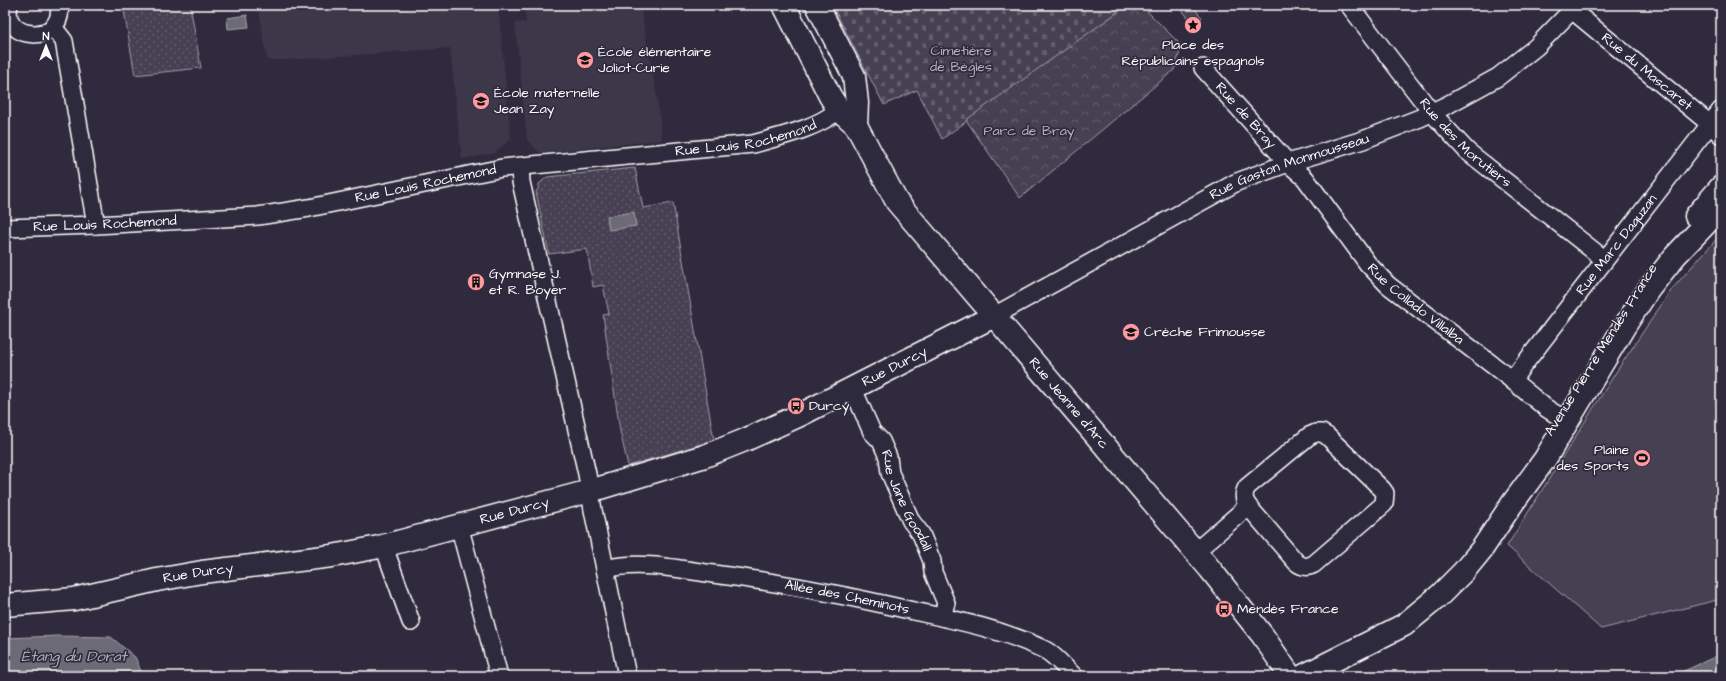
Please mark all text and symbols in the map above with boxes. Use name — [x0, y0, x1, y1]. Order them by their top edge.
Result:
place icon: Place des Républicains espagnols — [1183, 15, 1203, 35]
north arrow — [26, 26, 66, 66]
street label: Rue du Mascaret — [1597, 28, 1697, 116]
text: N — [43, 29, 50, 44]
place label: Place des Républicains espagnols — [1121, 35, 1265, 71]
park label: Cimetière de Bègles — [930, 41, 992, 77]
place label: École élémentaire Joliot-Curie — [598, 42, 712, 78]
school or university icon: École élémentaire Joliot-Curie — [575, 50, 595, 70]
street label: Rue de Bray — [1210, 78, 1281, 154]
place label: École maternelle Jean Zay — [494, 83, 600, 119]
school or university icon: École maternelle Jean Zay — [471, 91, 491, 111]
street label: Rue des Morutiers — [1414, 94, 1516, 192]
street label: Rue Louis Rochemond — [674, 115, 820, 161]
park label: Parc de Bray — [983, 121, 1075, 141]
street label: Rue Gaston Monmousseau — [1206, 129, 1372, 205]
street label: Rue Louis Rochemond — [353, 159, 498, 208]
street label: Rue Marc Daguzan — [1571, 190, 1662, 299]
street label: Rue Louis Rochemond — [33, 211, 177, 237]
street label: Rue Collado Villalba — [1362, 259, 1468, 350]
street label: Avenue Pierre Mendès France — [1540, 260, 1663, 440]
place label: Gymnase J. et R. Boyer — [489, 264, 566, 300]
building icon: Gymnase J. et R. Boyer — [466, 272, 486, 292]
school or university icon: Crèche Frimousse — [1121, 322, 1141, 342]
place label: Crèche Frimousse — [1144, 322, 1266, 342]
street label: Rue Durcy — [858, 342, 931, 392]
street label: Rue Jeanne d'Arc — [1024, 353, 1114, 453]
bus stop icon: Durcy — [786, 396, 806, 416]
place label: Durcy — [809, 396, 850, 416]
place label: Plaine des Sports — [1557, 440, 1629, 476]
street label: Rue Jane Goodall — [876, 447, 937, 554]
sports icon: Plaine des Sports — [1632, 448, 1652, 468]
street label: Rue Durcy — [478, 492, 551, 530]
street label: Rue Durcy — [161, 558, 235, 589]
street label: Allée des Cheminots — [783, 575, 911, 620]
bus stop icon: Mendès France — [1214, 599, 1234, 619]
place label: Mendès France — [1237, 599, 1339, 619]
water label: Étang du Dorat — [21, 646, 129, 668]

